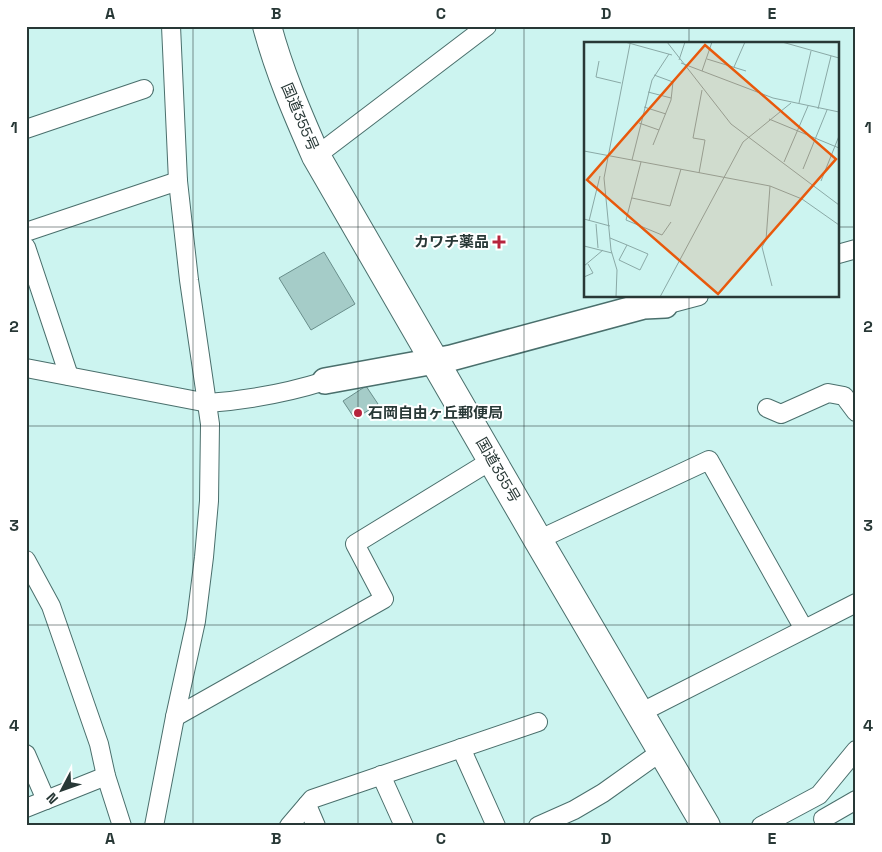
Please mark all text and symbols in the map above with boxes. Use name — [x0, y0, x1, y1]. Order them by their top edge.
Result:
text: A — [105, 3, 115, 24]
text: B — [271, 3, 281, 24]
text: C — [436, 3, 446, 24]
text: D — [601, 3, 611, 24]
text: E — [768, 3, 777, 24]
inset map — [584, 42, 840, 298]
street label: 国道355号 — [278, 80, 323, 154]
text: 1 — [10, 117, 18, 138]
text: 1 — [864, 117, 872, 138]
place label: カワチ薬品 — [414, 232, 489, 251]
marker: カワチ薬品 — [493, 236, 505, 248]
text: 2 — [9, 316, 19, 337]
text: 2 — [863, 316, 873, 337]
place label: 石岡自由ヶ丘郵便局 — [368, 403, 503, 422]
marker: 石岡自由ヶ丘郵便局 — [352, 407, 364, 419]
street label: 国道355号 — [472, 434, 525, 506]
text: 3 — [9, 515, 19, 536]
text: 3 — [863, 515, 873, 536]
text: 4 — [9, 715, 19, 736]
text: 4 — [863, 715, 873, 736]
north arrow — [38, 764, 88, 814]
text: N — [42, 789, 62, 808]
text: A — [105, 828, 115, 849]
text: B — [271, 828, 281, 849]
text: C — [436, 828, 446, 849]
text: D — [601, 828, 611, 849]
text: E — [768, 828, 777, 849]

